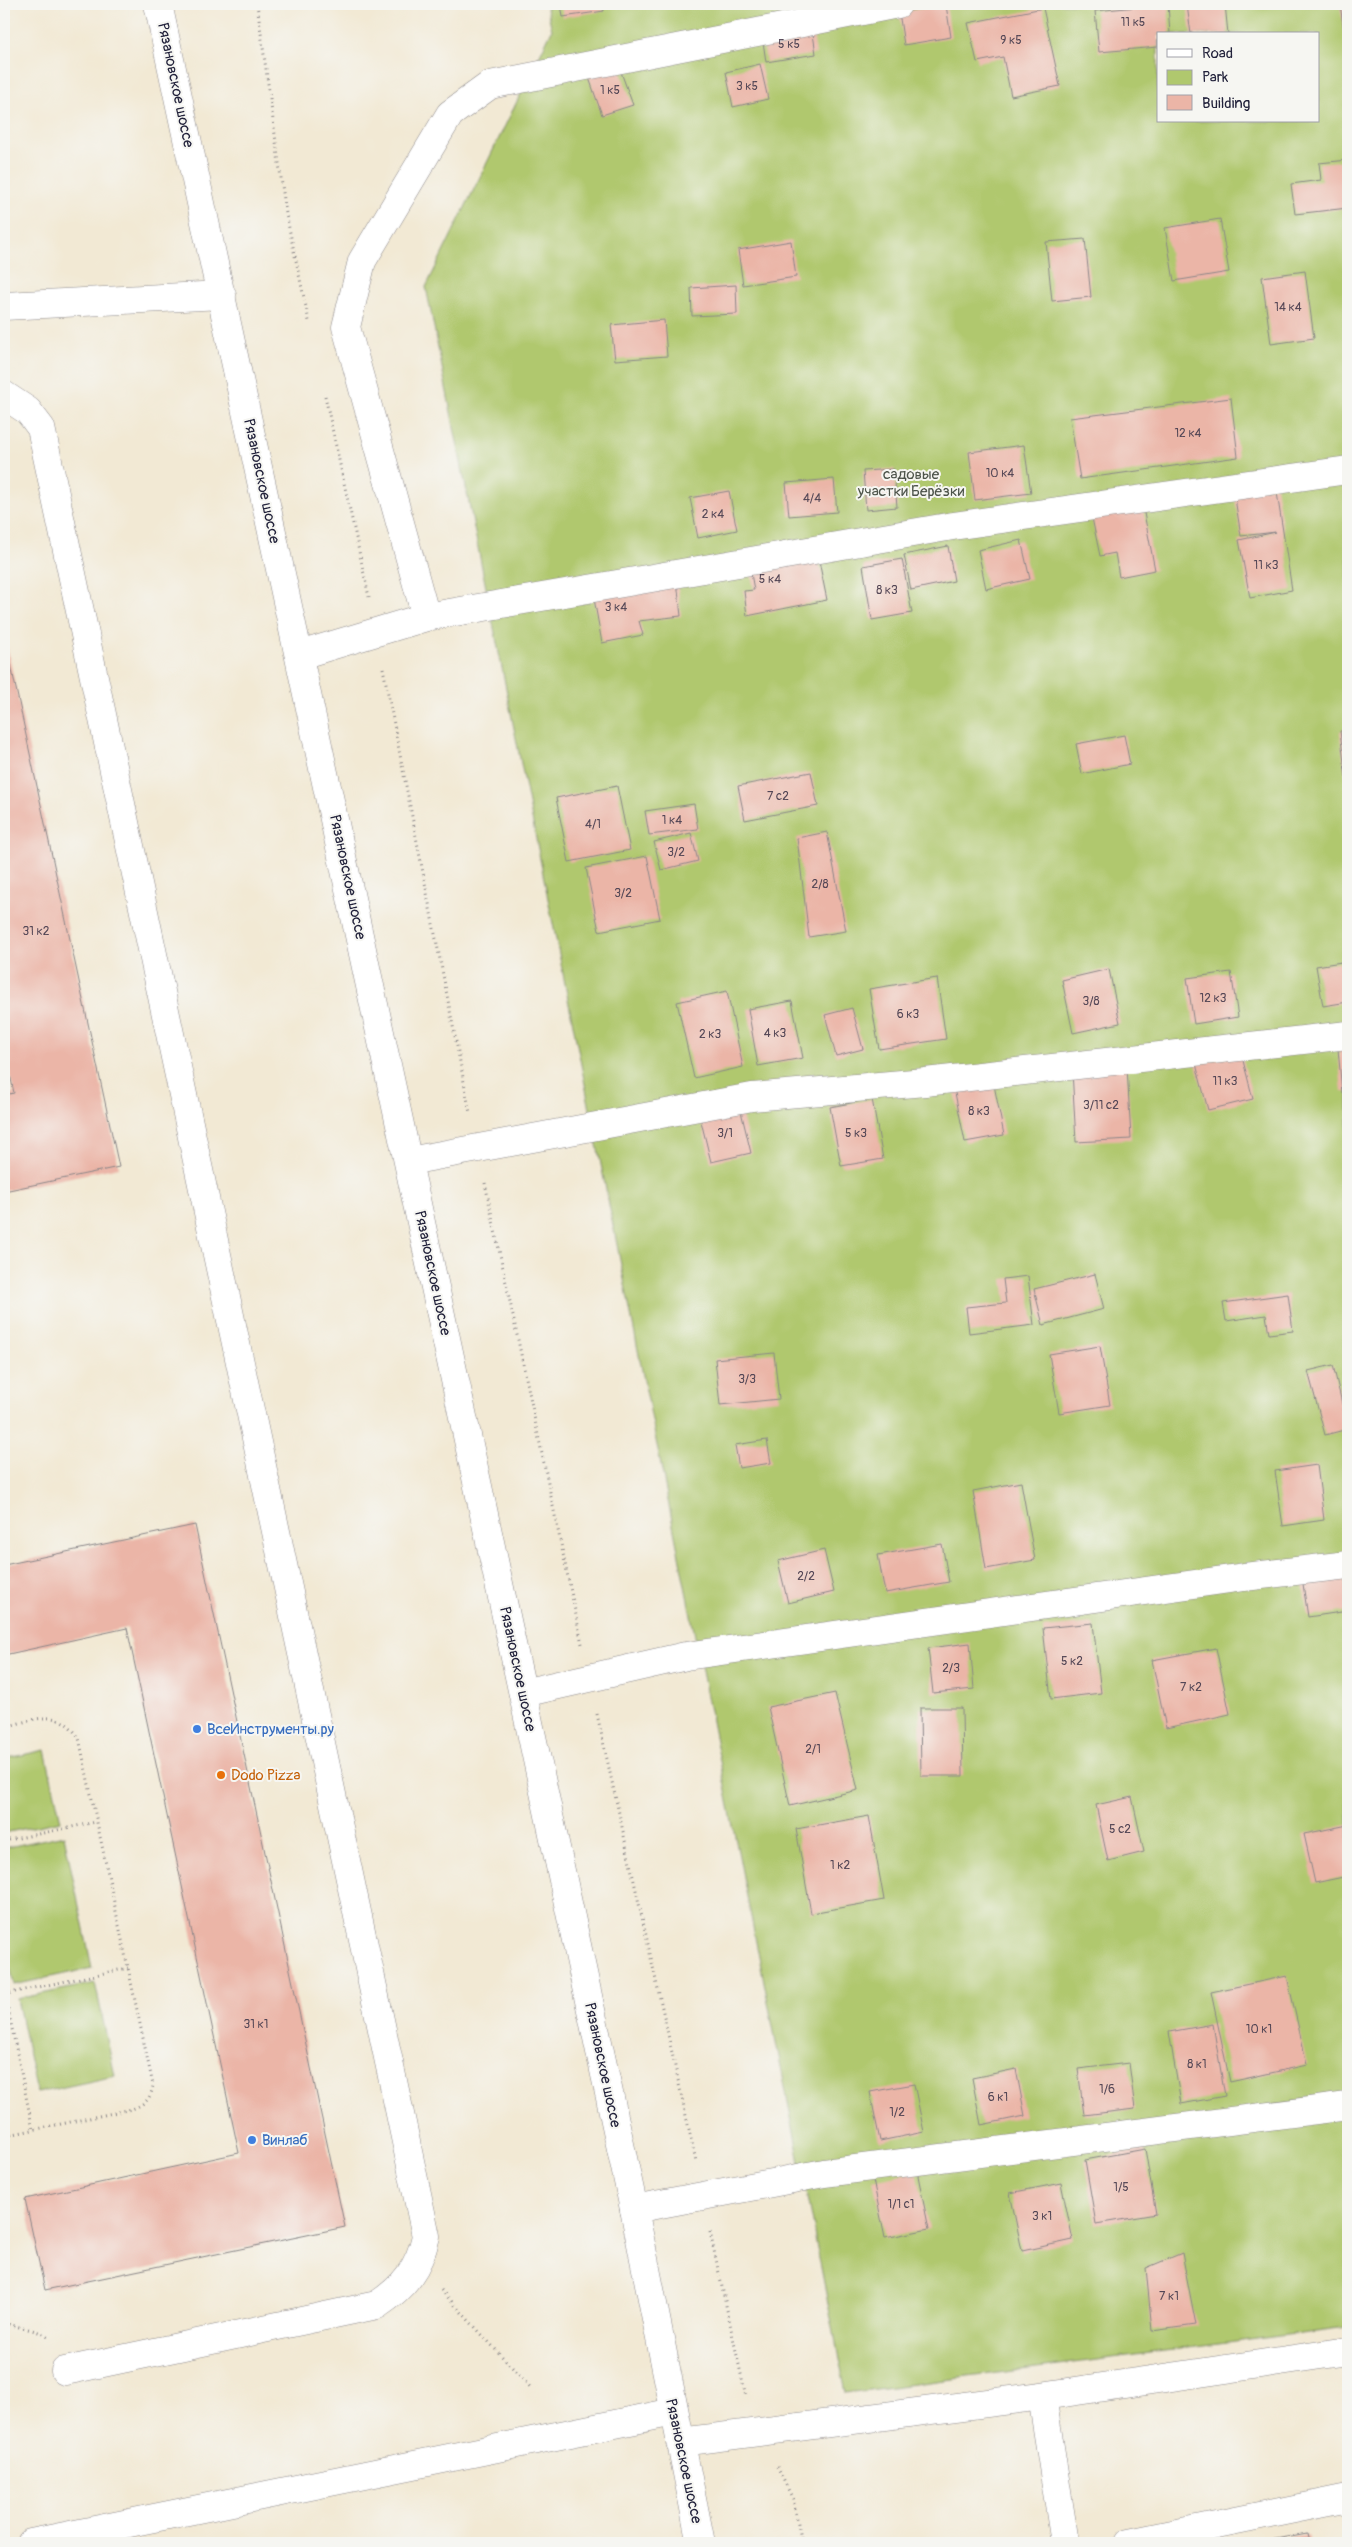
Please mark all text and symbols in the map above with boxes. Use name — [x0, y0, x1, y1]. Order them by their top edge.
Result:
house number: 11 к5 — [1121, 15, 1145, 30]
street label: Рязановское шоссе — [153, 21, 198, 150]
legend — [1157, 32, 1320, 122]
house number: 9 к5 — [1000, 33, 1022, 48]
house number: 5 к5 — [778, 37, 800, 52]
text: Road — [1202, 44, 1233, 63]
text: Park — [1202, 68, 1229, 87]
house number: 3 к5 — [736, 79, 758, 94]
house number: 1 к5 — [600, 83, 620, 98]
text: Building — [1202, 94, 1250, 113]
house number: 14 к4 — [1274, 300, 1302, 315]
street label: Рязановское шоссе — [239, 417, 284, 546]
house number: 12 к4 — [1174, 426, 1202, 441]
park label: садовые участки Берёзки — [857, 465, 965, 501]
house number: 10 к4 — [986, 466, 1014, 481]
house number: 4/4 — [803, 491, 821, 506]
house number: 2 к4 — [702, 507, 724, 522]
house number: 11 к3 — [1254, 558, 1279, 573]
house number: 5 к4 — [759, 572, 781, 587]
house number: 8 к3 — [876, 583, 898, 598]
house number: 3 к4 — [605, 600, 627, 615]
house number: 7 с2 — [767, 789, 789, 804]
street label: Рязановское шоссе — [325, 813, 370, 942]
house number: 1 к4 — [662, 813, 682, 828]
house number: 4/1 — [585, 817, 601, 832]
house number: 3/2 — [667, 845, 685, 860]
house number: 2/8 — [811, 877, 829, 892]
house number: 3/2 — [614, 886, 632, 901]
house number: 31 к2 — [23, 924, 50, 939]
house number: 12 к3 — [1200, 991, 1227, 1006]
house number: 3/8 — [1082, 994, 1100, 1009]
house number: 6 к3 — [897, 1007, 920, 1022]
house number: 4 к3 — [764, 1026, 787, 1041]
house number: 2 к3 — [699, 1027, 721, 1042]
house number: 11 к3 — [1213, 1074, 1238, 1089]
house number: 3/11 с2 — [1083, 1098, 1119, 1113]
house number: 8 к3 — [968, 1104, 990, 1119]
house number: 3/1 — [717, 1126, 733, 1141]
house number: 5 к3 — [845, 1126, 867, 1141]
street label: Рязановское шоссе — [410, 1209, 455, 1338]
house number: 3/3 — [738, 1372, 756, 1387]
house number: 2/2 — [797, 1569, 815, 1584]
street label: Рязановское шоссе — [495, 1605, 540, 1734]
house number: 5 к2 — [1061, 1654, 1083, 1669]
house number: 2/3 — [942, 1661, 960, 1676]
house number: 7 к2 — [1180, 1680, 1202, 1695]
place label: ВсеИнструменты.ру — [207, 1720, 335, 1739]
marker: ВсеИнструменты.ру — [191, 1723, 203, 1735]
house number: 2/1 — [805, 1742, 821, 1757]
place label: Dodo Pizza — [231, 1766, 300, 1785]
marker: Dodo Pizza — [215, 1769, 227, 1781]
house number: 5 с2 — [1109, 1822, 1131, 1837]
house number: 1 к2 — [830, 1858, 850, 1873]
street label: Рязановское шоссе — [580, 2001, 625, 2130]
house number: 31 к1 — [244, 2017, 268, 2032]
house number: 10 к1 — [1246, 2022, 1272, 2037]
house number: 8 к1 — [1187, 2057, 1207, 2072]
house number: 1/6 — [1099, 2082, 1115, 2097]
house number: 6 к1 — [988, 2090, 1008, 2105]
house number: 1/2 — [889, 2105, 905, 2120]
place label: Винлаб — [262, 2131, 308, 2150]
marker: Винлаб — [246, 2134, 258, 2146]
house number: 1/5 — [1113, 2180, 1129, 2195]
house number: 1/1 с1 — [887, 2197, 915, 2212]
house number: 3 к1 — [1032, 2209, 1052, 2224]
house number: 7 к1 — [1159, 2289, 1179, 2304]
street label: Рязановское шоссе — [661, 2397, 706, 2526]

